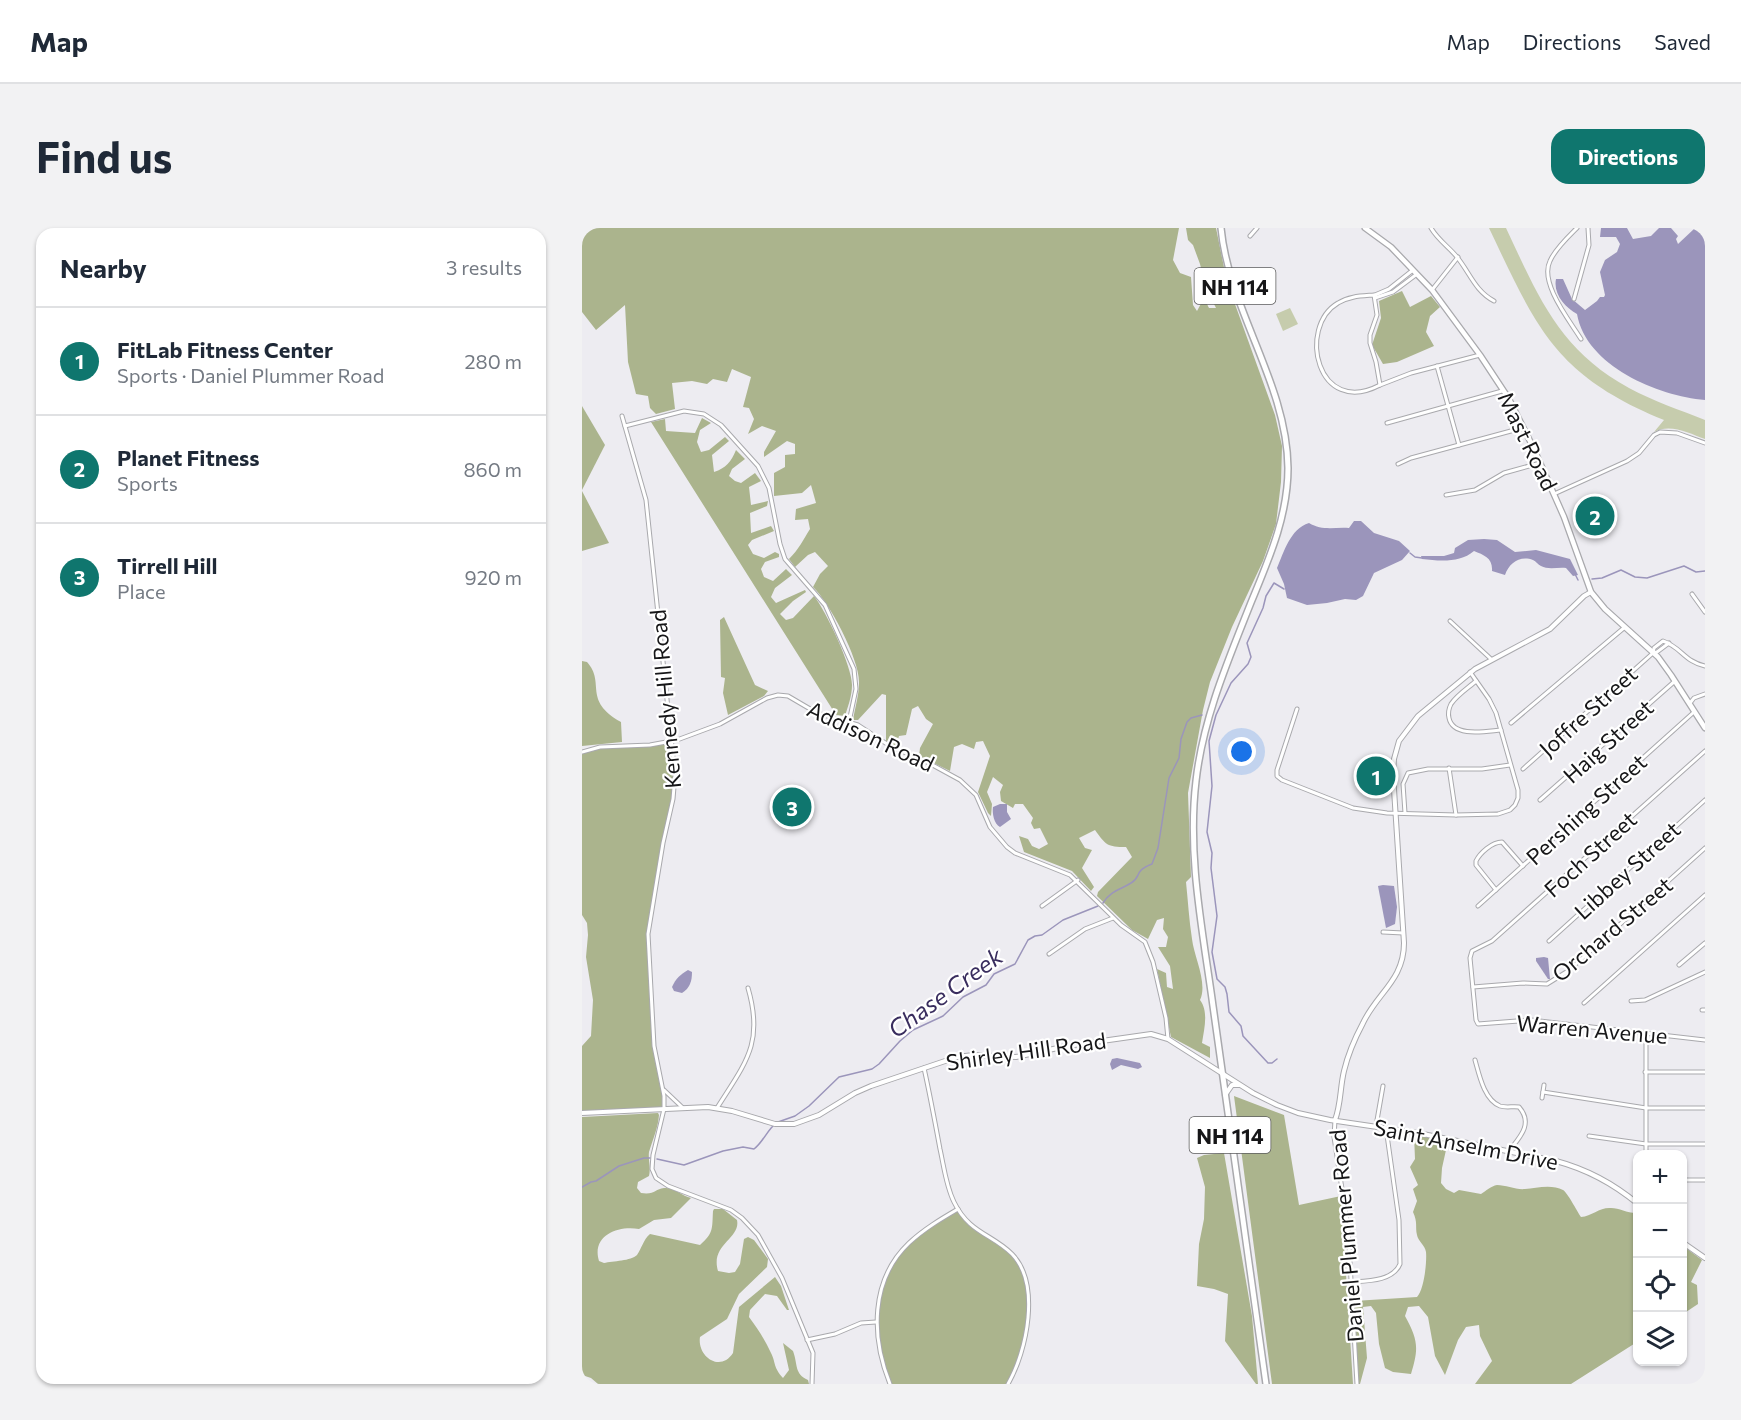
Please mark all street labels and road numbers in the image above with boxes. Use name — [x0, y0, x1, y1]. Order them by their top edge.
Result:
road number: NH 114 — [1194, 268, 1276, 304]
street label: Mast Road — [1492, 387, 1564, 495]
street label: Kennedy Hill Road — [644, 608, 686, 790]
street label: Joffre Street — [1533, 660, 1643, 762]
street label: Haig Street — [1557, 694, 1659, 788]
street label: Addison Road — [803, 695, 939, 777]
street label: Pershing Street — [1520, 748, 1652, 870]
street label: Foch Street — [1538, 805, 1642, 903]
street label: Libbey Street — [1568, 815, 1686, 925]
street label: Orchard Street — [1546, 871, 1678, 987]
street label: Warren Avenue — [1515, 1009, 1669, 1049]
street label: Shirley Hill Road — [944, 1026, 1108, 1076]
street label: Saint Anselm Drive — [1371, 1113, 1561, 1175]
road number: NH 114 — [1190, 1117, 1270, 1153]
street label: Daniel Plummer Road — [1323, 1129, 1369, 1343]

